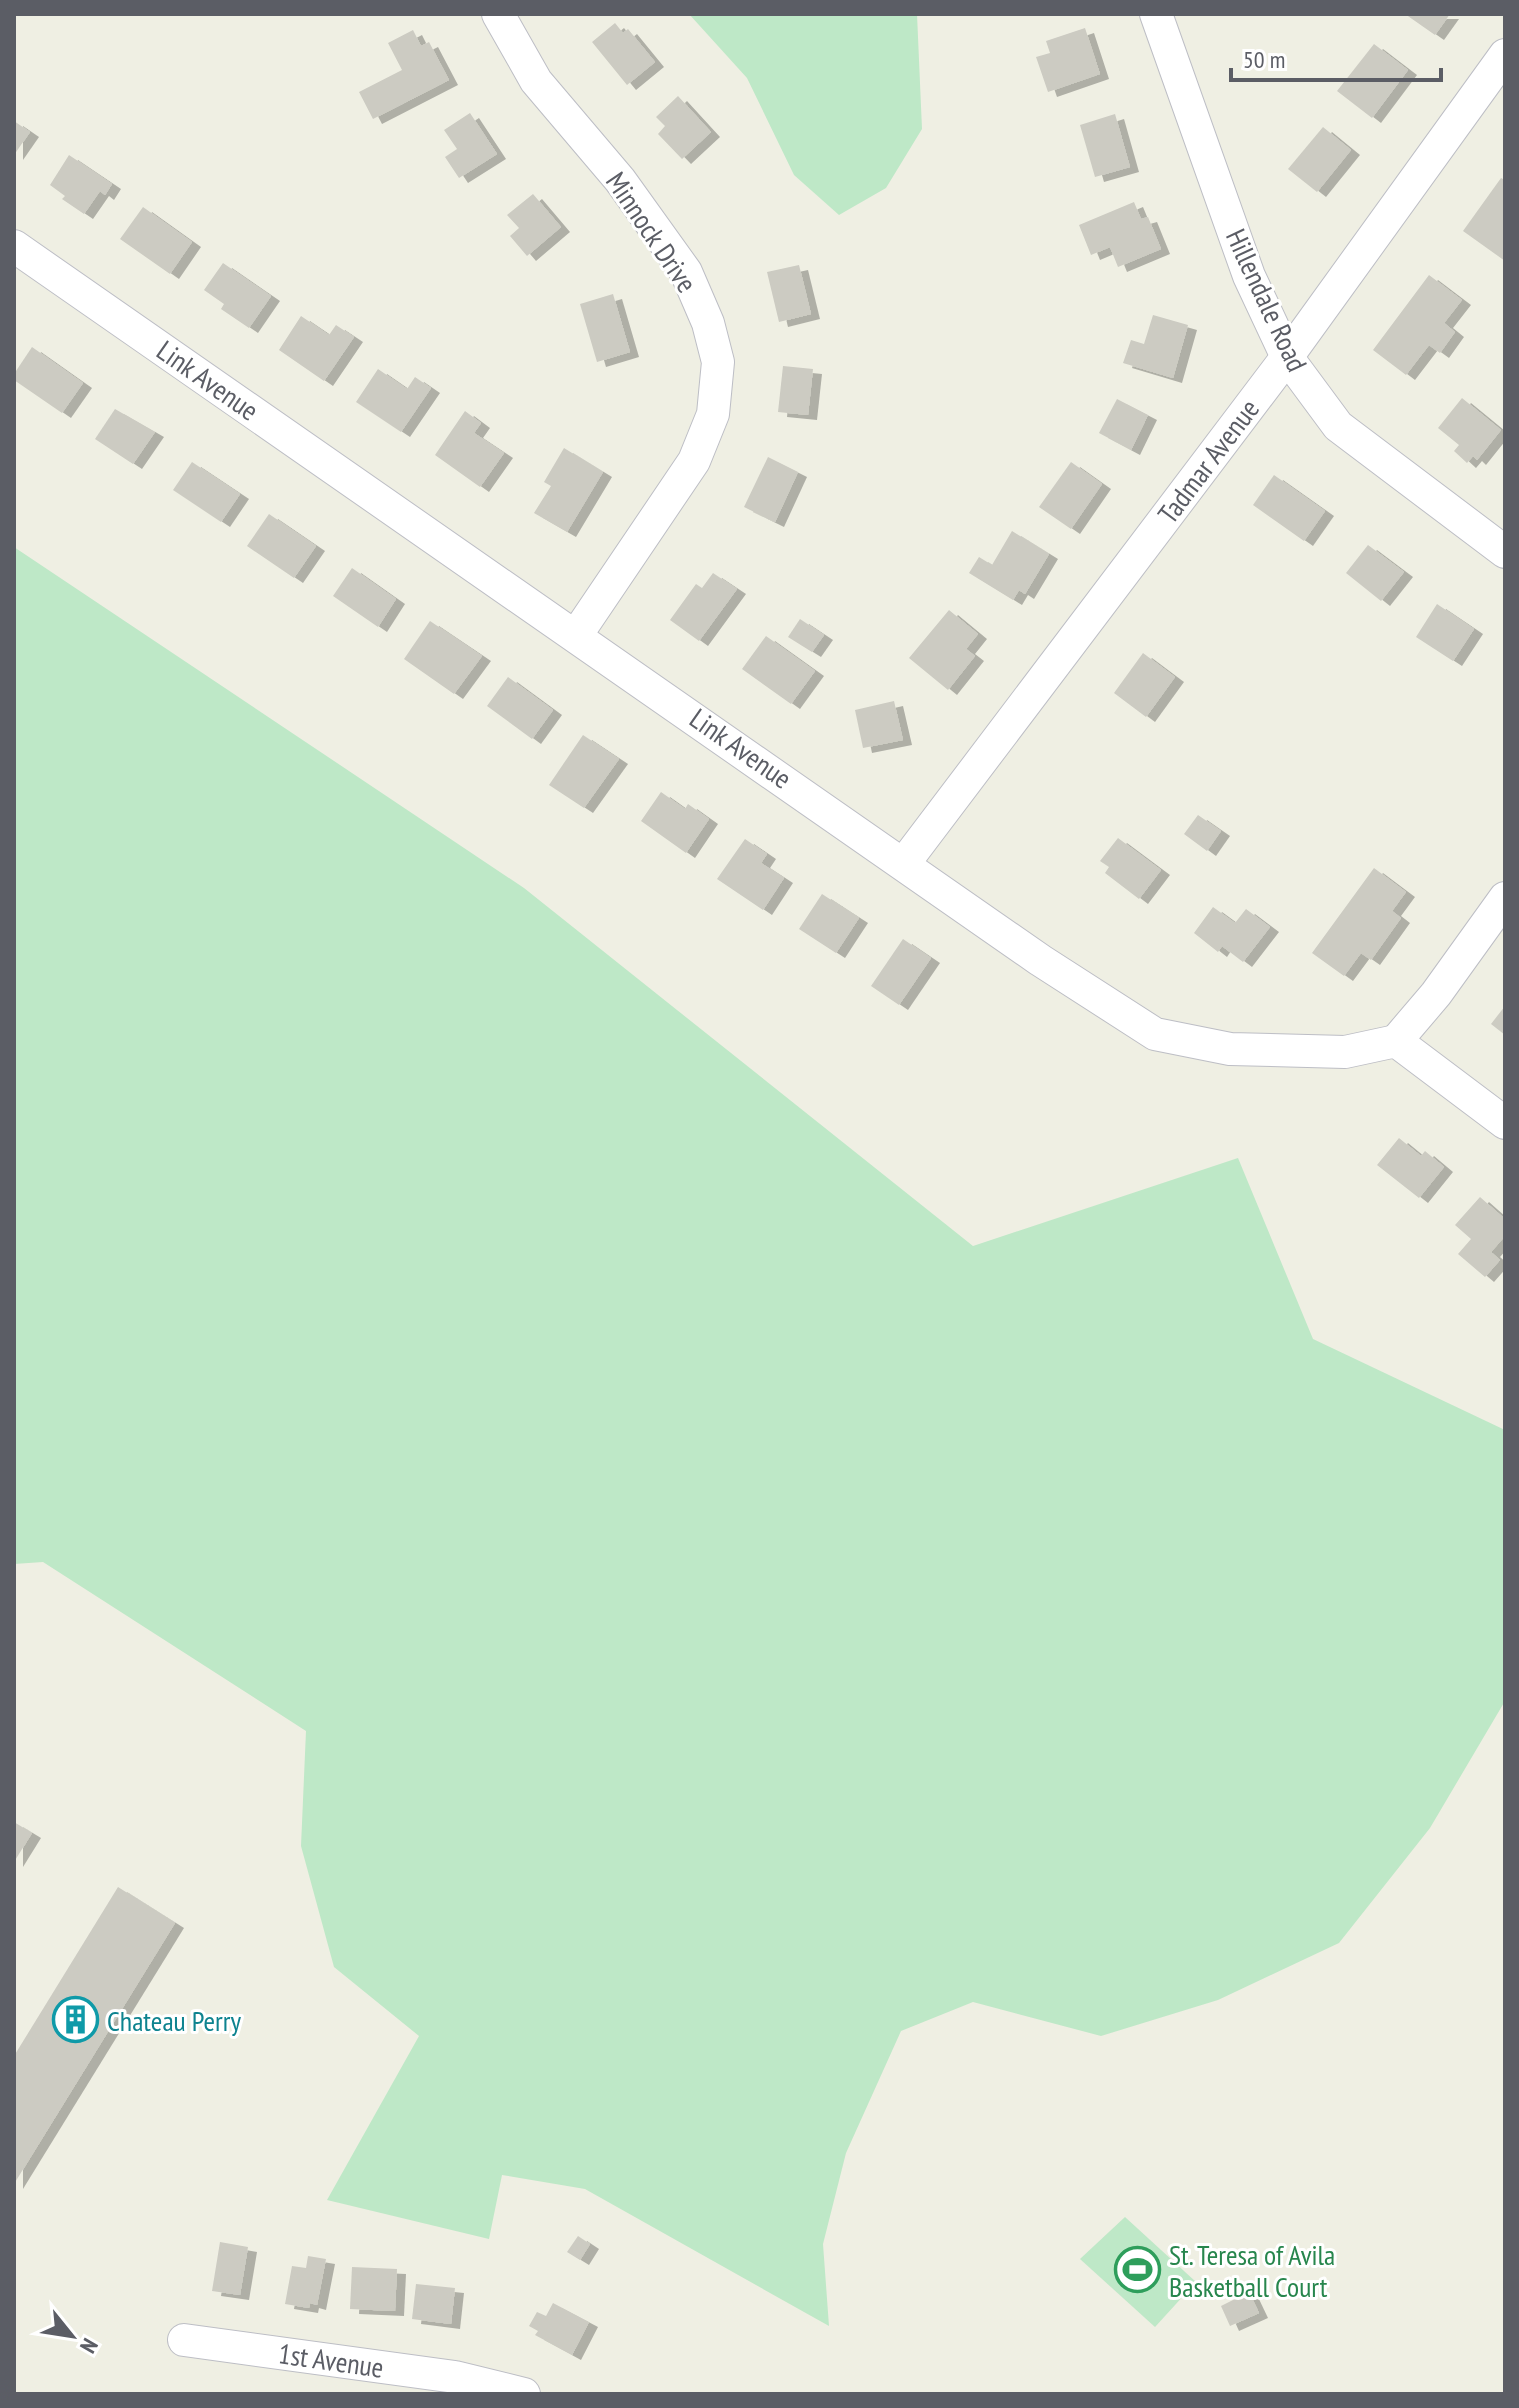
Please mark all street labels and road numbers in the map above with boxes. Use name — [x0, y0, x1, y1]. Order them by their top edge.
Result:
street label: Minnock Drive — [598, 165, 706, 299]
street label: Hillendale Road — [1218, 223, 1316, 377]
street label: Link Avenue — [150, 332, 266, 428]
street label: Tadmar Avenue — [1149, 391, 1267, 531]
street label: Link Avenue — [683, 700, 799, 796]
street label: 1st Avenue — [276, 2334, 386, 2386]

